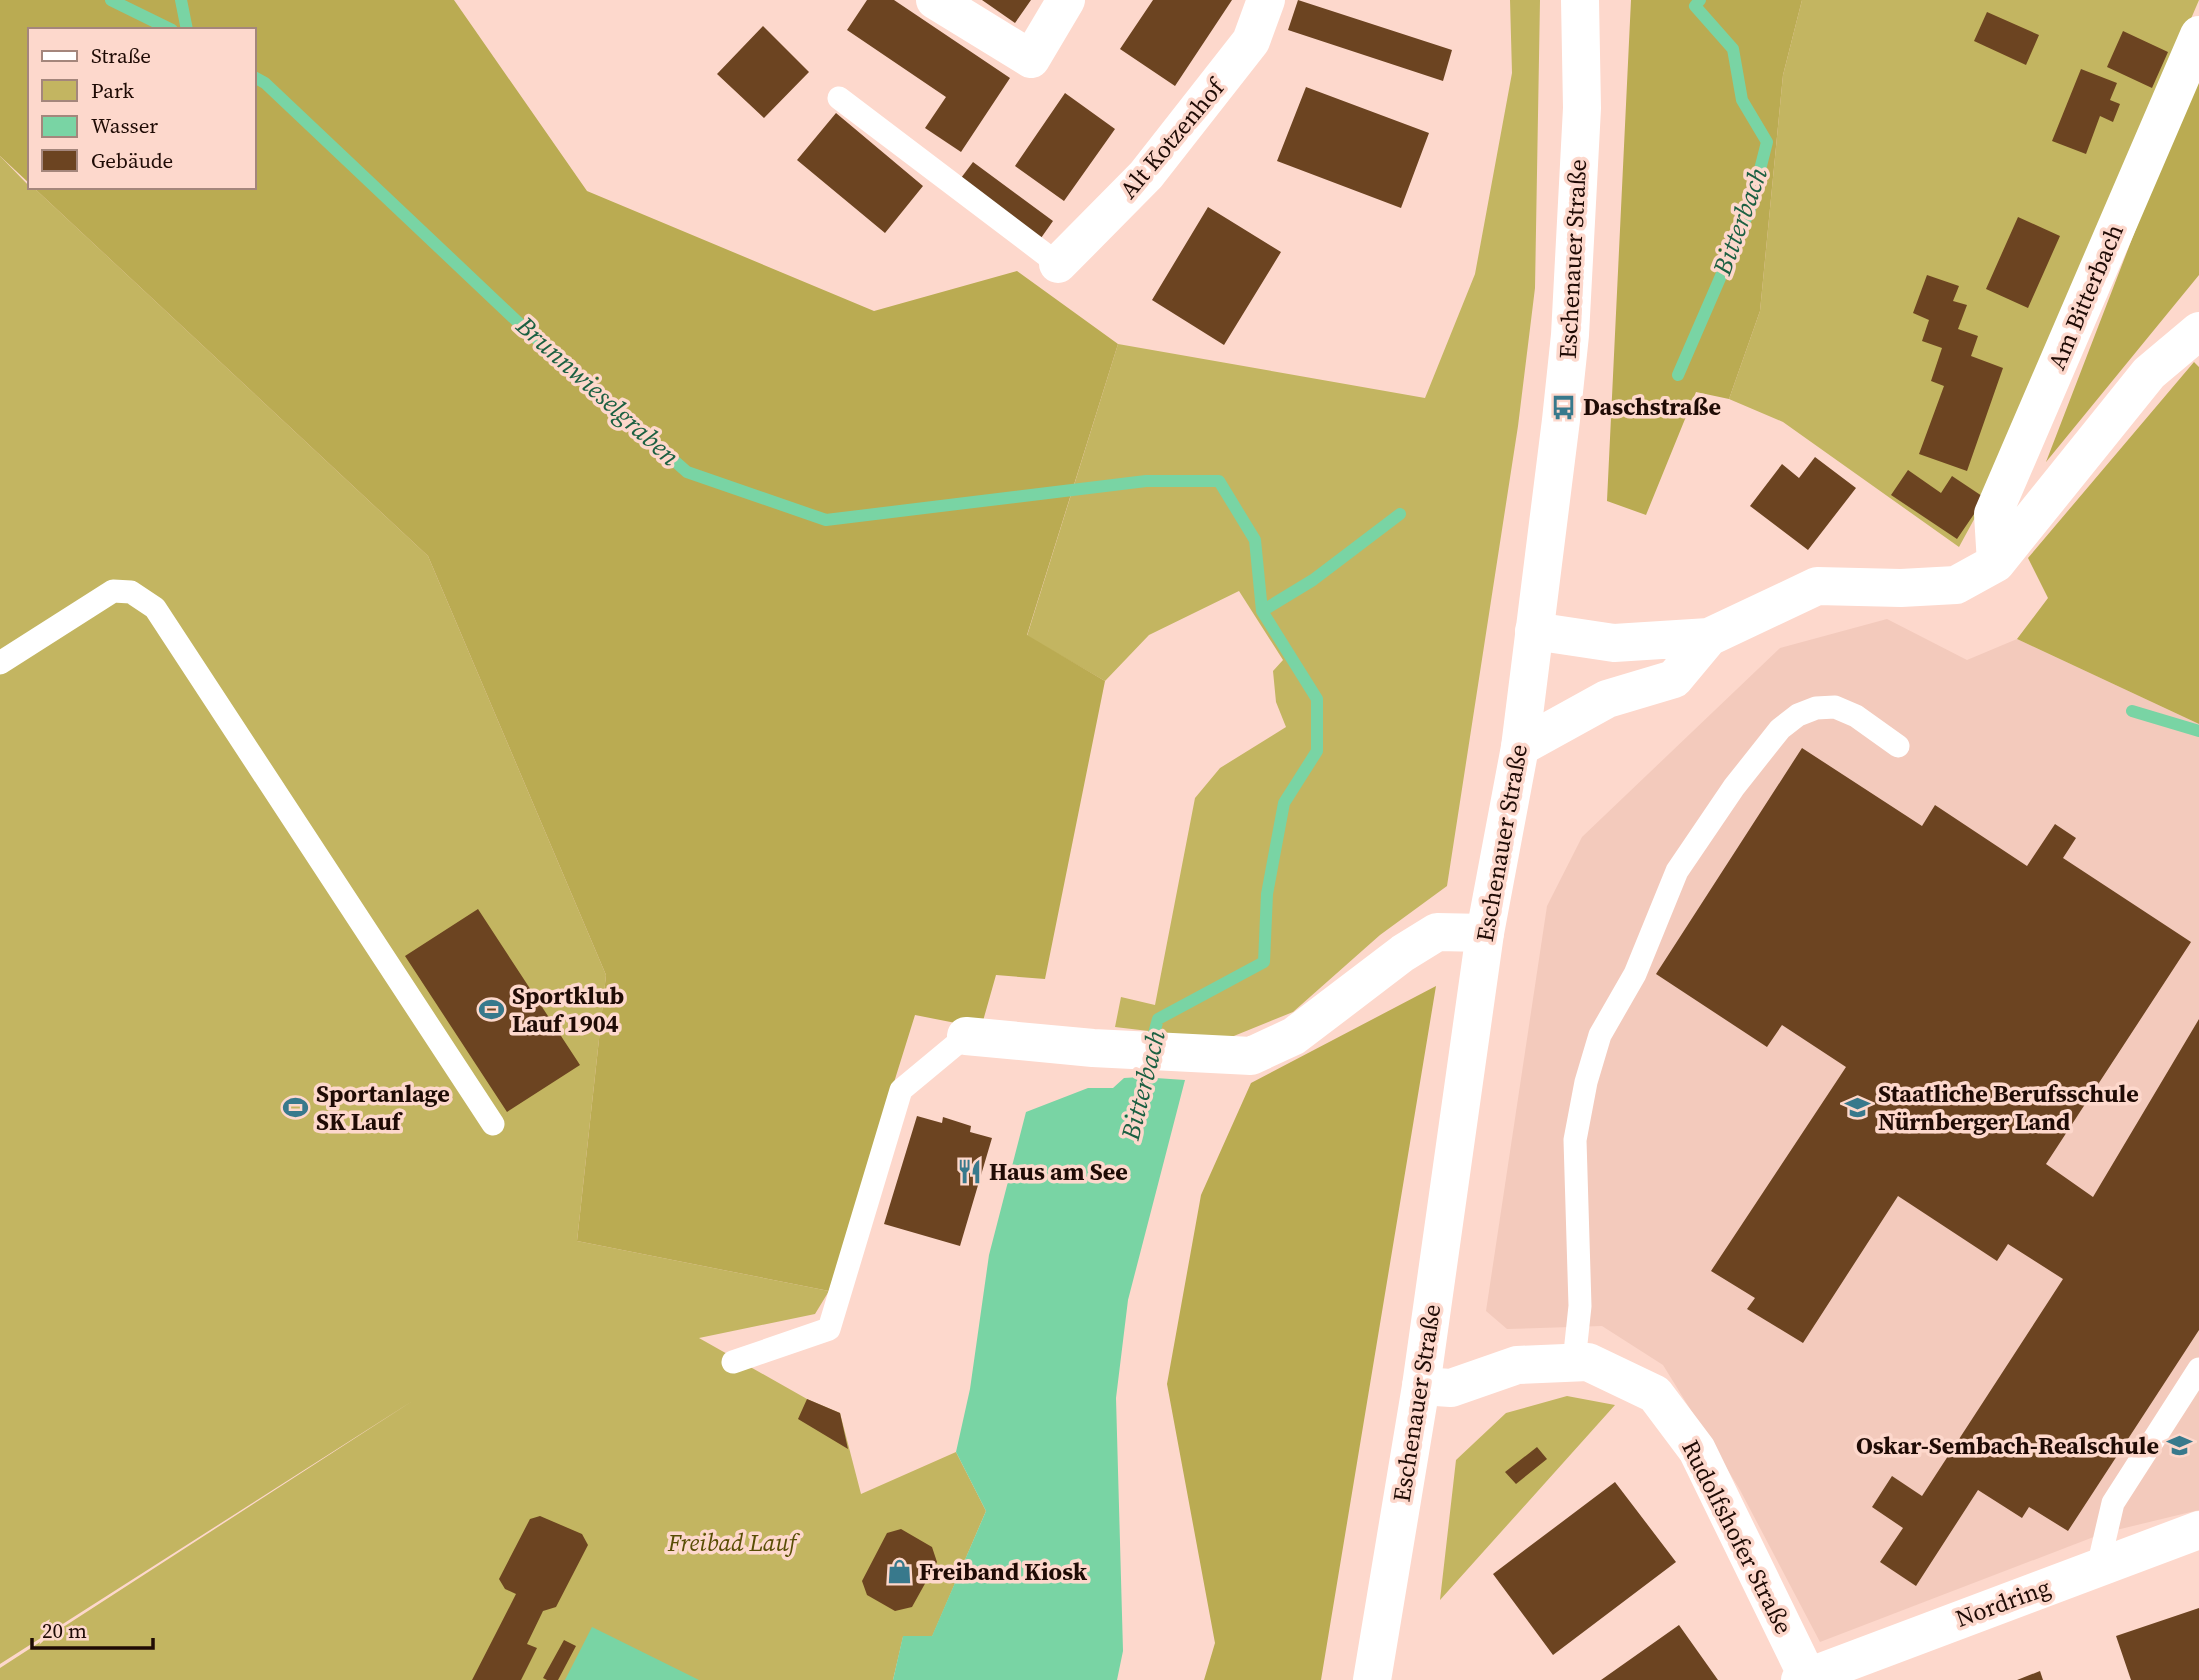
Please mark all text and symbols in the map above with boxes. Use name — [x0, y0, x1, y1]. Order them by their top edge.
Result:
legend — [28, 28, 256, 189]
text: Straße — [91, 41, 151, 70]
street label: Alt Kotzenhof — [1112, 70, 1233, 205]
text: Park — [91, 76, 135, 105]
text: Wasser — [91, 111, 158, 140]
text: Gebäude — [91, 146, 173, 175]
street label: Eschenauer Straße — [1551, 158, 1594, 360]
water label: Bitterbach — [1704, 162, 1776, 281]
street label: Am Bitterbach — [2040, 219, 2131, 375]
water label: Brunnwieselgraben — [508, 307, 688, 474]
place label: Daschstraße — [1583, 390, 1721, 423]
bus stop icon: Daschstraße — [1549, 393, 1577, 421]
street label: Eschenauer Straße — [1468, 742, 1535, 944]
place label: Sportklub Lauf 1904 — [512, 979, 624, 1040]
sports icon: Sportklub Lauf 1904 — [478, 996, 506, 1024]
water label: Bitterbach — [1112, 1026, 1174, 1145]
place label: Sportanlage SK Lauf — [316, 1077, 450, 1138]
place label: Staatliche Berufsschule Nürnberger Land — [1878, 1077, 2139, 1138]
sports icon: Sportanlage SK Lauf — [282, 1094, 310, 1122]
school or university icon: Staatliche Berufsschule Nürnberger Land — [1844, 1094, 1872, 1122]
place label: Haus am See — [989, 1155, 1128, 1188]
restaurant icon: Haus am See — [955, 1158, 983, 1186]
street label: Eschenauer Straße — [1385, 1302, 1448, 1504]
place label: Oskar-Sembach-Realschule — [1856, 1429, 2159, 1462]
school or university icon: Oskar-Sembach-Realschule — [2165, 1432, 2193, 1460]
street label: Rudolfshofer Straße — [1674, 1434, 1801, 1639]
park label: Freibad Lauf — [667, 1526, 801, 1559]
place label: Freiband Kiosk — [919, 1555, 1088, 1588]
shop icon: Freiband Kiosk — [885, 1558, 913, 1586]
street label: Nordring — [1951, 1570, 2055, 1635]
scale bar — [32, 1606, 152, 1650]
text: 20 m — [42, 1616, 87, 1645]

